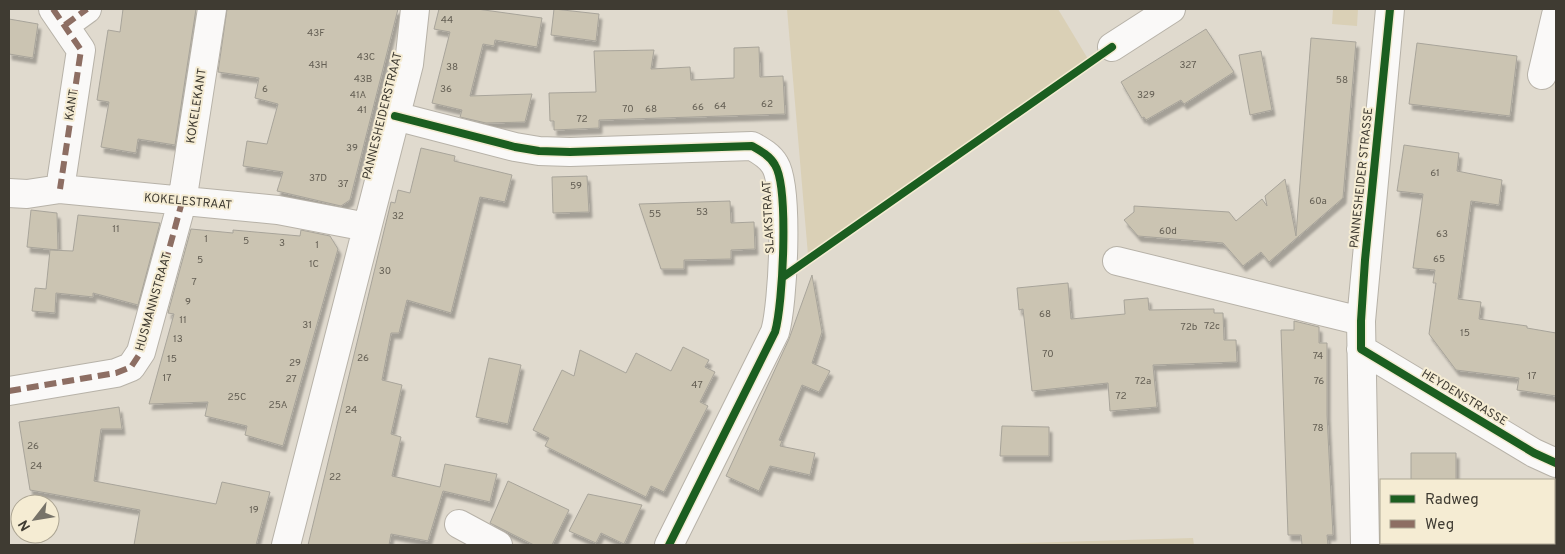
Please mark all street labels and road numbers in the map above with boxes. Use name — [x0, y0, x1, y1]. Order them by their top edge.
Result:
street label: PANNESHEIDERSTRAAT — [359, 51, 407, 181]
street label: KOKELEKANT — [183, 67, 211, 145]
street label: KANT — [62, 88, 82, 122]
street label: PANNESHEIDER STRASSE — [1347, 107, 1377, 249]
street label: SLAKSTRAAT — [759, 180, 779, 254]
street label: KOKELESTRAAT — [143, 190, 233, 214]
street label: HUSMANNSTRAAT — [132, 251, 176, 353]
street label: HEYDENSTRASSE — [1418, 366, 1510, 430]

